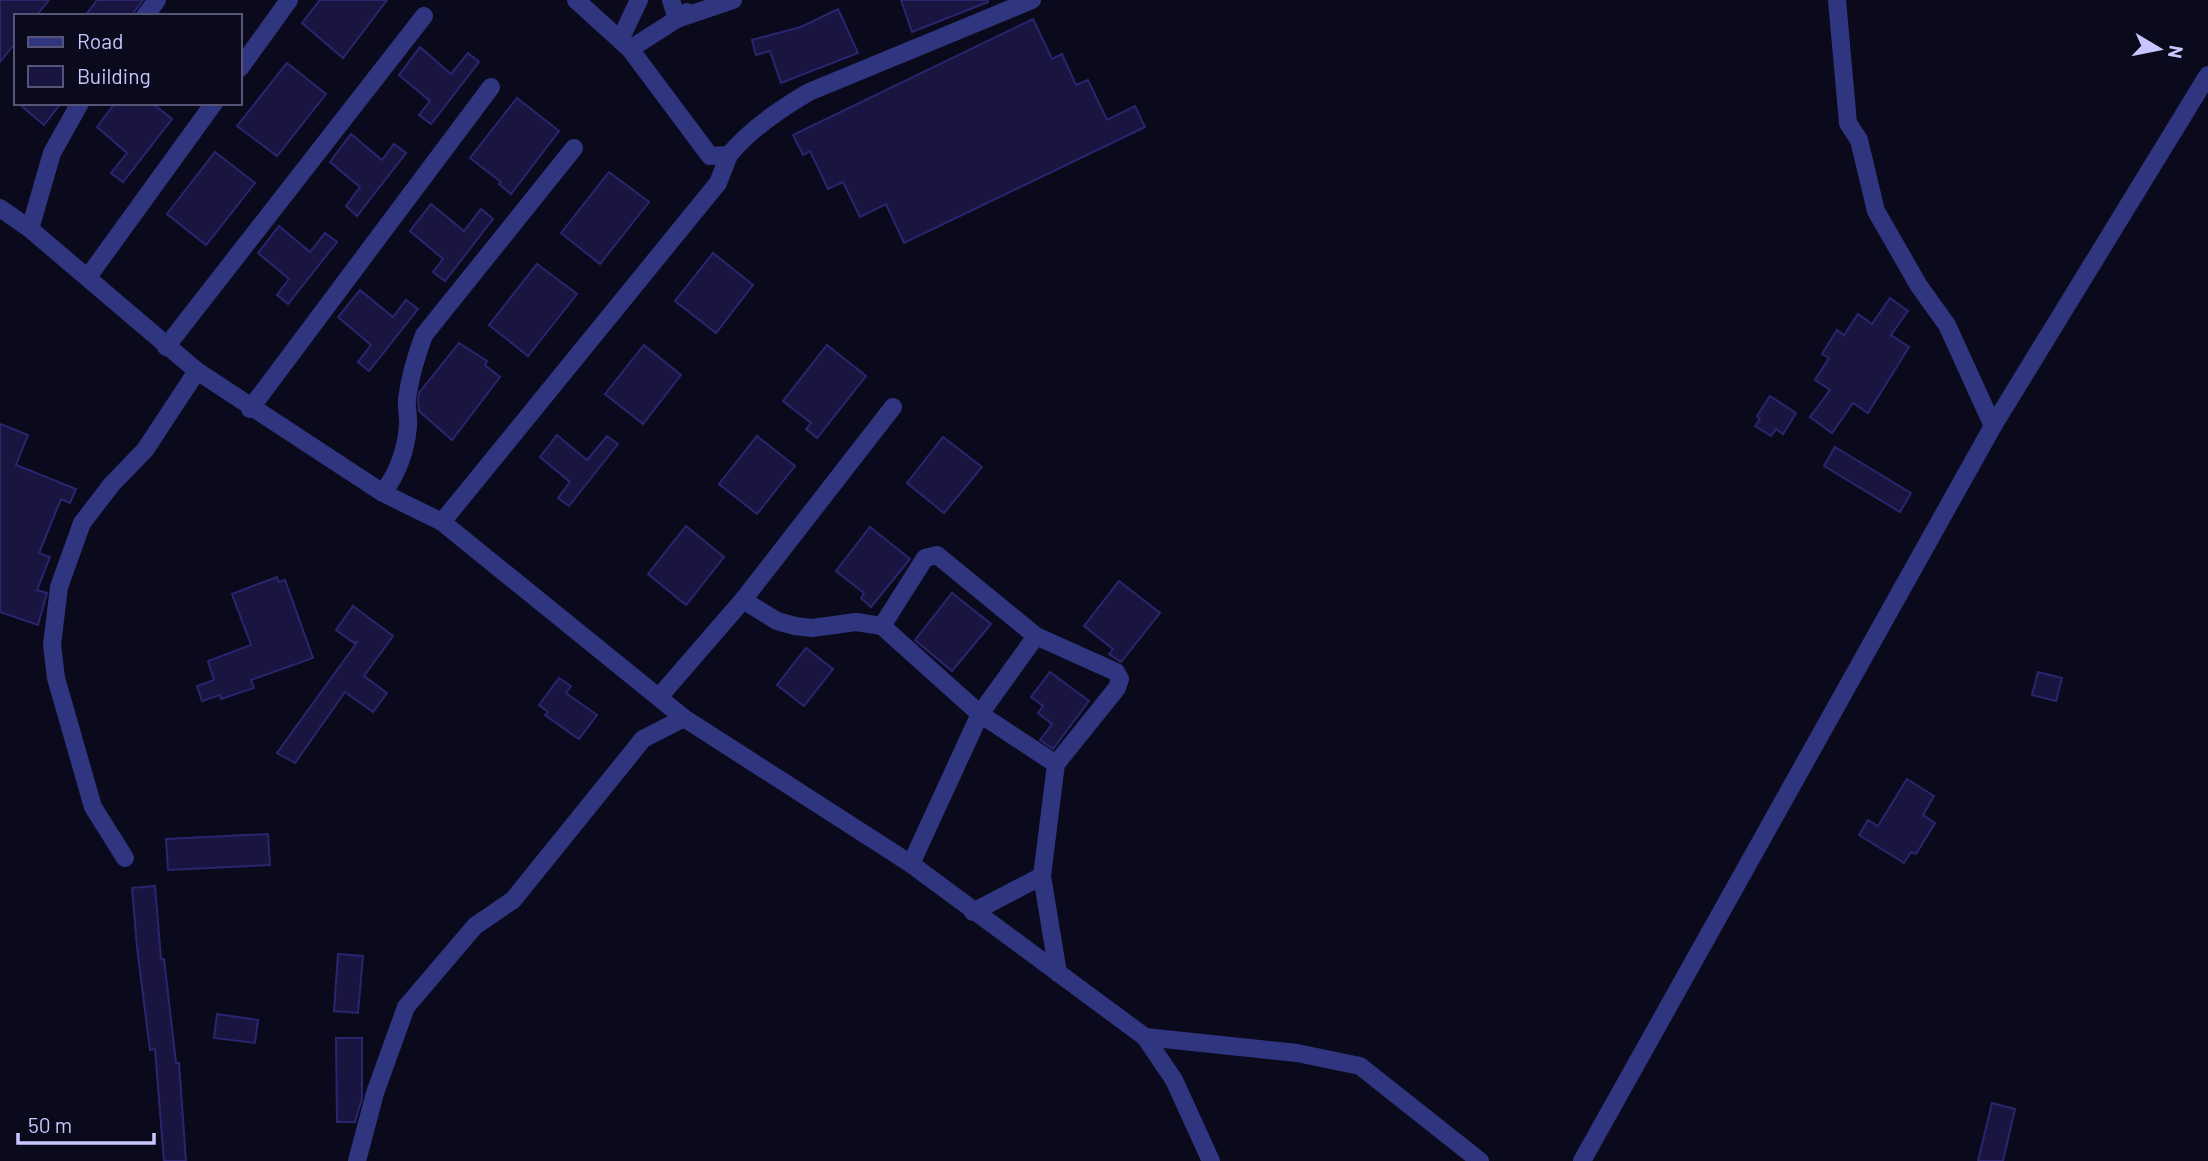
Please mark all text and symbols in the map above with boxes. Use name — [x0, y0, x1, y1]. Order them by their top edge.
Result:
legend — [14, 14, 242, 105]
north arrow — [2124, 14, 2194, 84]
text: Road — [77, 28, 123, 53]
text: N — [2164, 44, 2189, 60]
text: Building — [77, 63, 151, 88]
scale bar — [18, 1102, 154, 1146]
text: 50 m — [28, 1112, 72, 1137]

